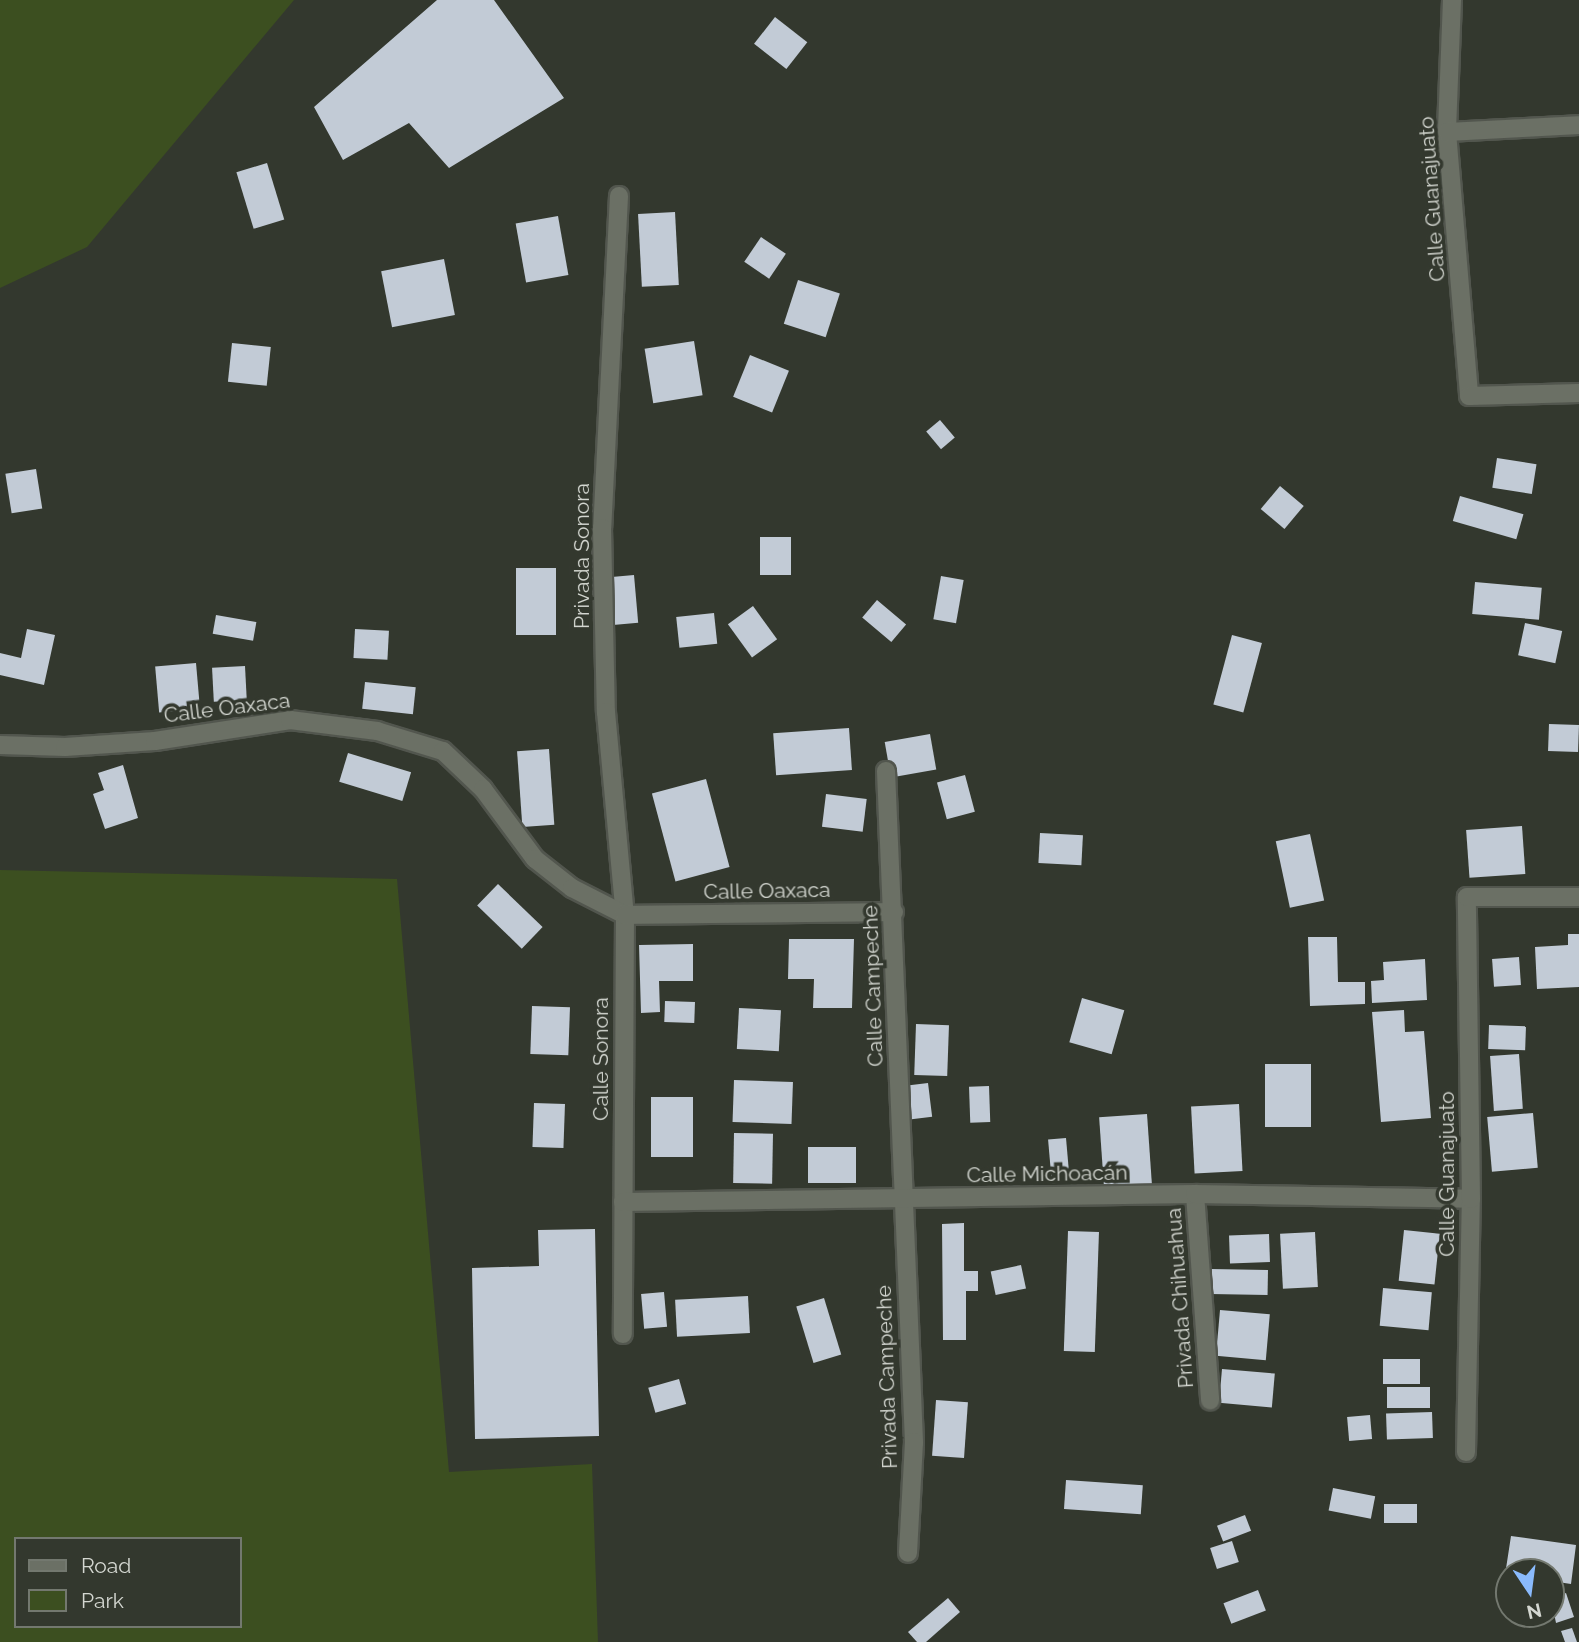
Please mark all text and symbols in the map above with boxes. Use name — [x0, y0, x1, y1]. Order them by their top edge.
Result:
street label: Calle Guanajuato — [1414, 116, 1450, 282]
street label: Privada Sonora — [569, 483, 595, 629]
street label: Calle Oaxaca — [162, 688, 292, 728]
street label: Calle Oaxaca — [703, 877, 831, 905]
street label: Calle Campeche — [858, 905, 888, 1067]
street label: Calle Sonora — [588, 997, 614, 1121]
street label: Calle Guanajuato — [1434, 1091, 1460, 1257]
street label: Calle Michoacán — [966, 1160, 1128, 1188]
street label: Privada Chihuahua — [1161, 1207, 1199, 1389]
street label: Privada Campeche — [871, 1285, 903, 1469]
legend — [14, 1537, 242, 1628]
text: Road — [81, 1553, 131, 1578]
north arrow — [1495, 1558, 1565, 1628]
text: Park — [81, 1588, 124, 1613]
text: N — [1525, 1599, 1544, 1624]

